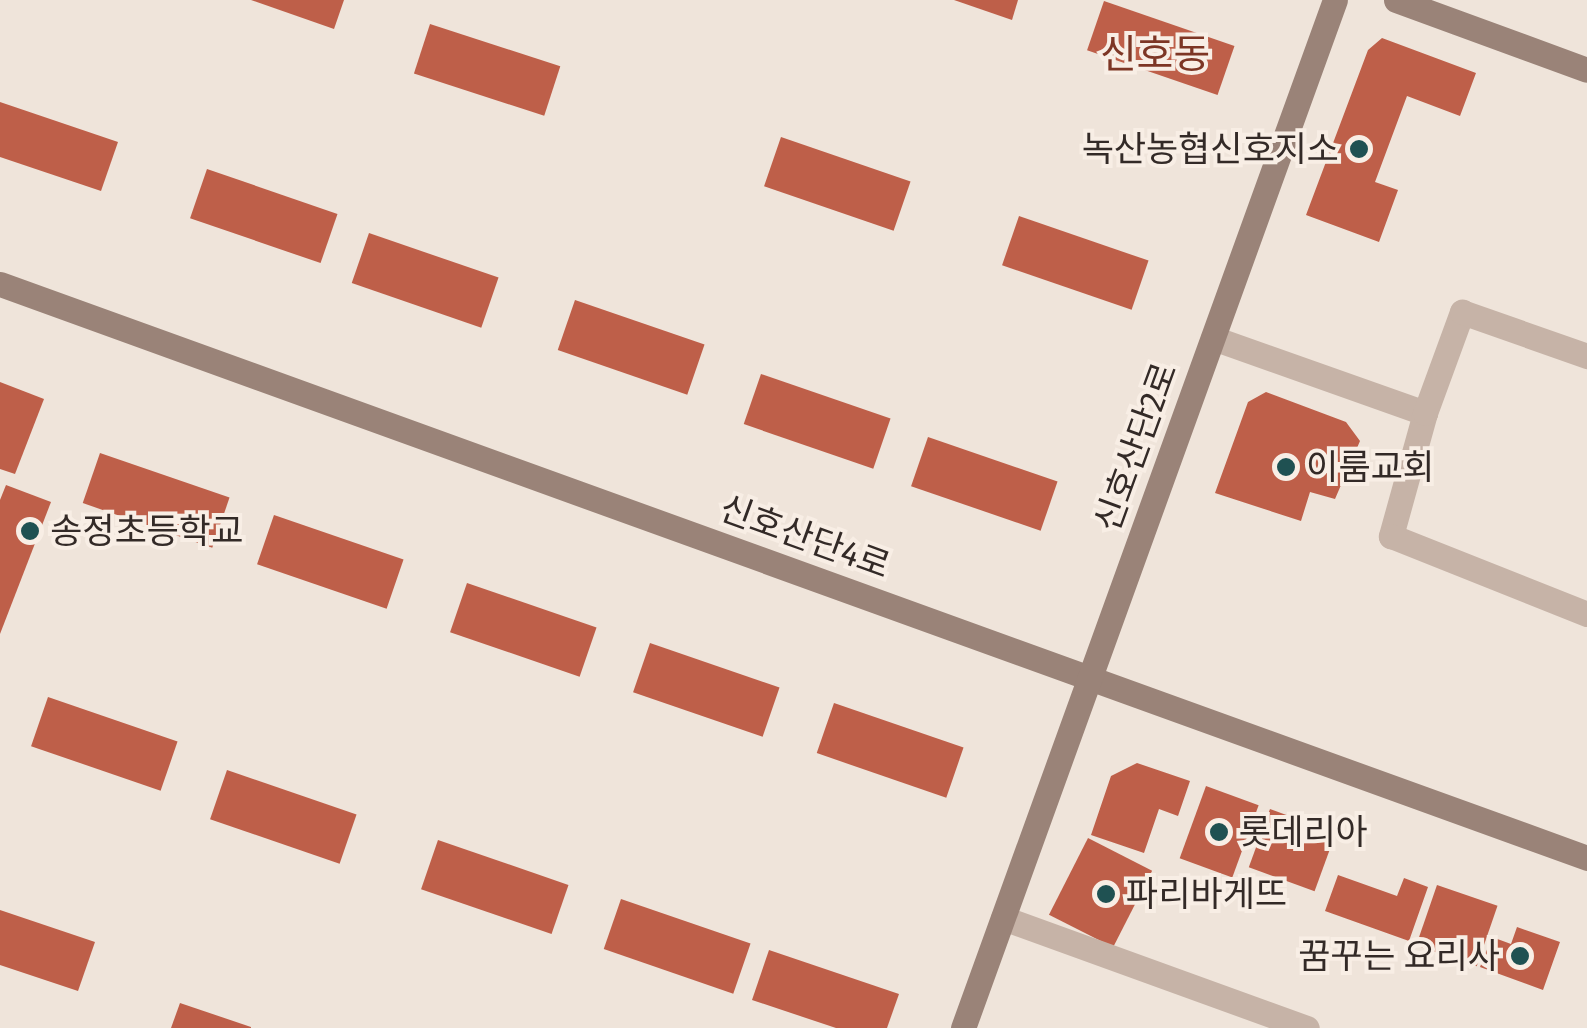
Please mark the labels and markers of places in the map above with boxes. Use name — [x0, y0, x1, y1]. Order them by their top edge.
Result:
place label: 녹산농협신호지소 — [1081, 128, 1339, 170]
marker: 녹산농협신호지소 — [1348, 138, 1370, 160]
place label: 이룸교회 — [1306, 446, 1435, 488]
marker: 이룸교회 — [1275, 456, 1297, 478]
place label: 송정초등학교 — [50, 510, 243, 552]
marker: 송정초등학교 — [19, 520, 41, 542]
place label: 롯데리아 — [1239, 811, 1368, 853]
marker: 롯데리아 — [1208, 821, 1230, 843]
place label: 파리바게뜨 — [1126, 873, 1287, 915]
marker: 파리바게뜨 — [1095, 883, 1117, 905]
place label: 꿈꾸는 요리사 — [1299, 935, 1500, 977]
marker: 꿈꾸는 요리사 — [1509, 945, 1531, 967]

